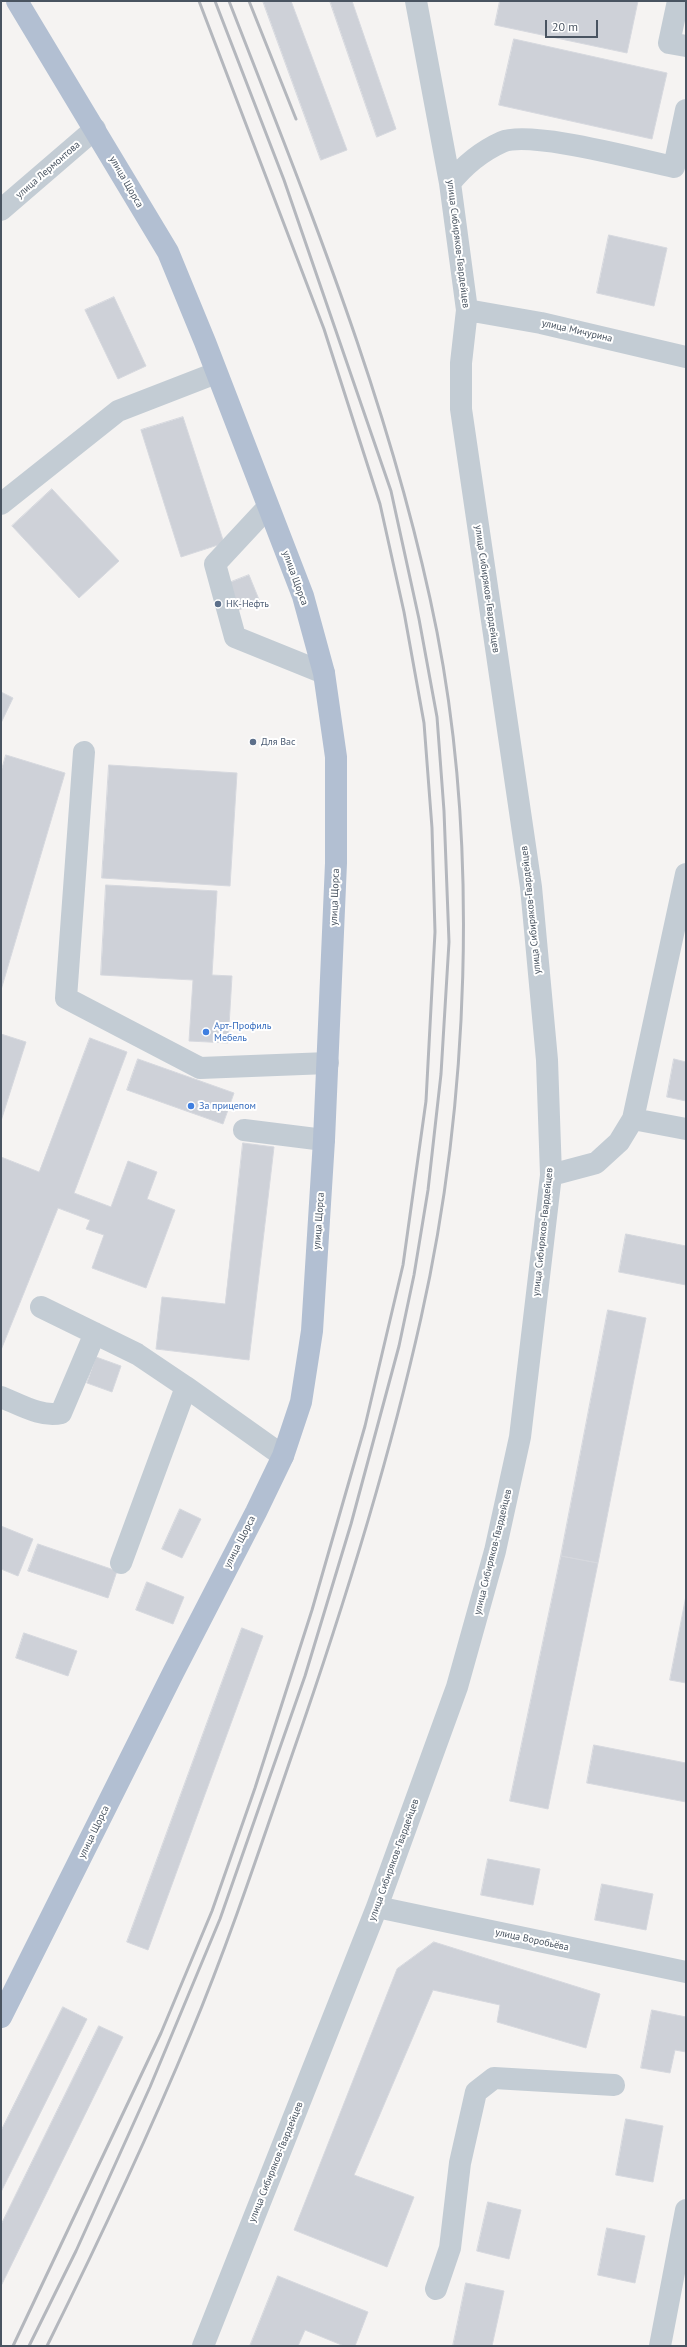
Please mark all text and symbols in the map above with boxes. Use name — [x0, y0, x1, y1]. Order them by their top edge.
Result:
scale bar — [547, 12, 600, 38]
text: 20 m — [552, 19, 578, 34]
street label: улица Лермонтова — [13, 139, 83, 201]
street label: улица Щорса — [106, 154, 146, 210]
street label: улица Сибиряков-Гвардейцев — [444, 179, 472, 309]
street label: улица Мичурина — [540, 317, 614, 345]
street label: улица Сибиряков-Гвардейцев — [472, 524, 502, 654]
street label: улица Щорса — [280, 549, 310, 607]
place label: НК-Нефть — [226, 598, 269, 610]
marker: НК-Нефть — [213, 599, 223, 609]
place label: Для Вас — [261, 736, 296, 748]
marker: Для Вас — [248, 737, 258, 747]
street label: улица Сибиряков-Гвардейцев — [518, 845, 544, 975]
street label: улица Щорса — [328, 868, 342, 926]
place label: Арт-Профиль Мебель — [214, 1020, 271, 1044]
marker: Арт-Профиль Мебель — [201, 1027, 211, 1037]
place label: За прицепом — [199, 1100, 256, 1112]
marker: За прицепом — [186, 1101, 196, 1111]
street label: улица Сибиряков-Гвардейцев — [530, 1167, 556, 1297]
street label: улица Щорса — [311, 1192, 327, 1250]
street label: улица Сибиряков-Гвардейцев — [472, 1488, 514, 1616]
street label: улица Щорса — [222, 1514, 258, 1570]
street label: улица Сибиряков-Гвардейцев — [366, 1797, 422, 1923]
street label: улица Щорса — [76, 1804, 112, 1860]
street label: улица Воробьёва — [494, 1926, 570, 1954]
street label: улица Сибиряков-Гвардейцев — [246, 2100, 306, 2224]

